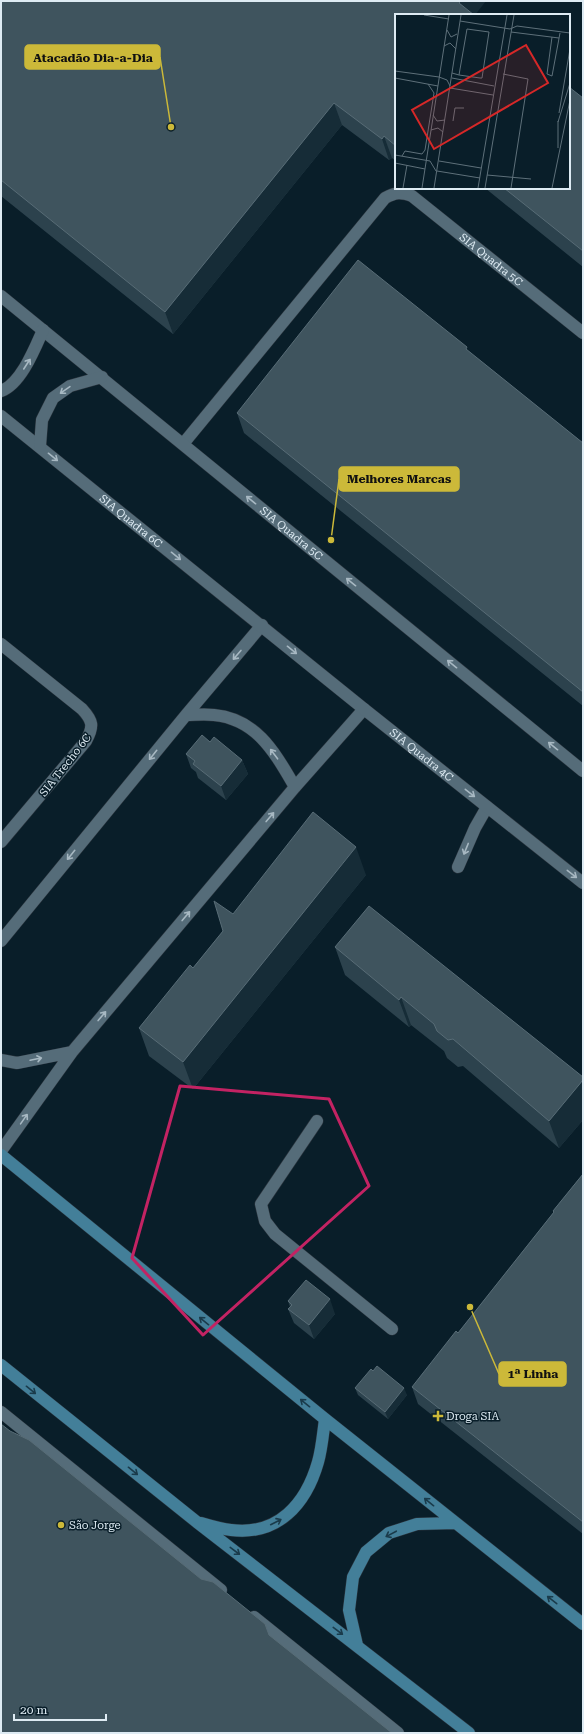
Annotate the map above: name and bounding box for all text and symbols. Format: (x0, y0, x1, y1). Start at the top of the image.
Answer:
inset map (395, 14, 570, 189)
callout: Atacadão Dia-a-Dia (25, 45, 160, 69)
text: Atacadão Dia-a-Dia (33, 51, 153, 65)
street label: SIA Quadra 5C (457, 231, 525, 289)
one-way arrow (23, 358, 31, 370)
one-way arrow (60, 386, 71, 394)
one-way arrow (48, 453, 59, 462)
callout: Melhores Marcas (339, 467, 459, 491)
text: Melhores Marcas (347, 472, 451, 486)
street label: SIA Quadra 6C (96, 492, 165, 551)
one-way arrow (245, 495, 256, 504)
street label: SIA Quadra 5C (257, 504, 325, 563)
one-way arrow (171, 552, 182, 561)
one-way arrow (346, 577, 357, 586)
one-way arrow (287, 646, 298, 655)
one-way arrow (232, 650, 241, 660)
one-way arrow (447, 660, 458, 669)
street label: SIA Quadra 4C (387, 726, 456, 784)
street label: SIA Trecho 6C (37, 731, 94, 799)
one-way arrow (547, 742, 558, 751)
one-way arrow (270, 748, 278, 759)
one-way arrow (149, 749, 158, 760)
one-way arrow (464, 789, 475, 797)
one-way arrow (265, 811, 274, 822)
one-way arrow (461, 842, 469, 854)
one-way arrow (67, 850, 75, 861)
one-way arrow (566, 870, 577, 878)
one-way arrow (182, 911, 191, 922)
one-way arrow (98, 1010, 107, 1021)
one-way arrow (30, 1055, 43, 1063)
one-way arrow (20, 1114, 28, 1125)
one-way arrow (199, 1316, 210, 1325)
callout: 1ª Linha (499, 1362, 566, 1386)
text: 1ª Linha (508, 1367, 558, 1381)
one-way arrow (26, 1385, 37, 1394)
one-way arrow (300, 1399, 311, 1407)
place label: Droga SIA (446, 1410, 499, 1423)
marker: Droga SIA (433, 1411, 443, 1421)
one-way arrow (127, 1467, 138, 1475)
one-way arrow (423, 1497, 434, 1506)
one-way arrow (270, 1517, 282, 1525)
place label: São Jorge (69, 1519, 120, 1532)
marker: São Jorge (56, 1520, 66, 1530)
one-way arrow (385, 1530, 397, 1538)
one-way arrow (229, 1547, 240, 1556)
one-way arrow (547, 1595, 558, 1604)
one-way arrow (333, 1626, 344, 1635)
scale bar (14, 1696, 106, 1722)
text: 20 m (20, 1703, 47, 1717)

